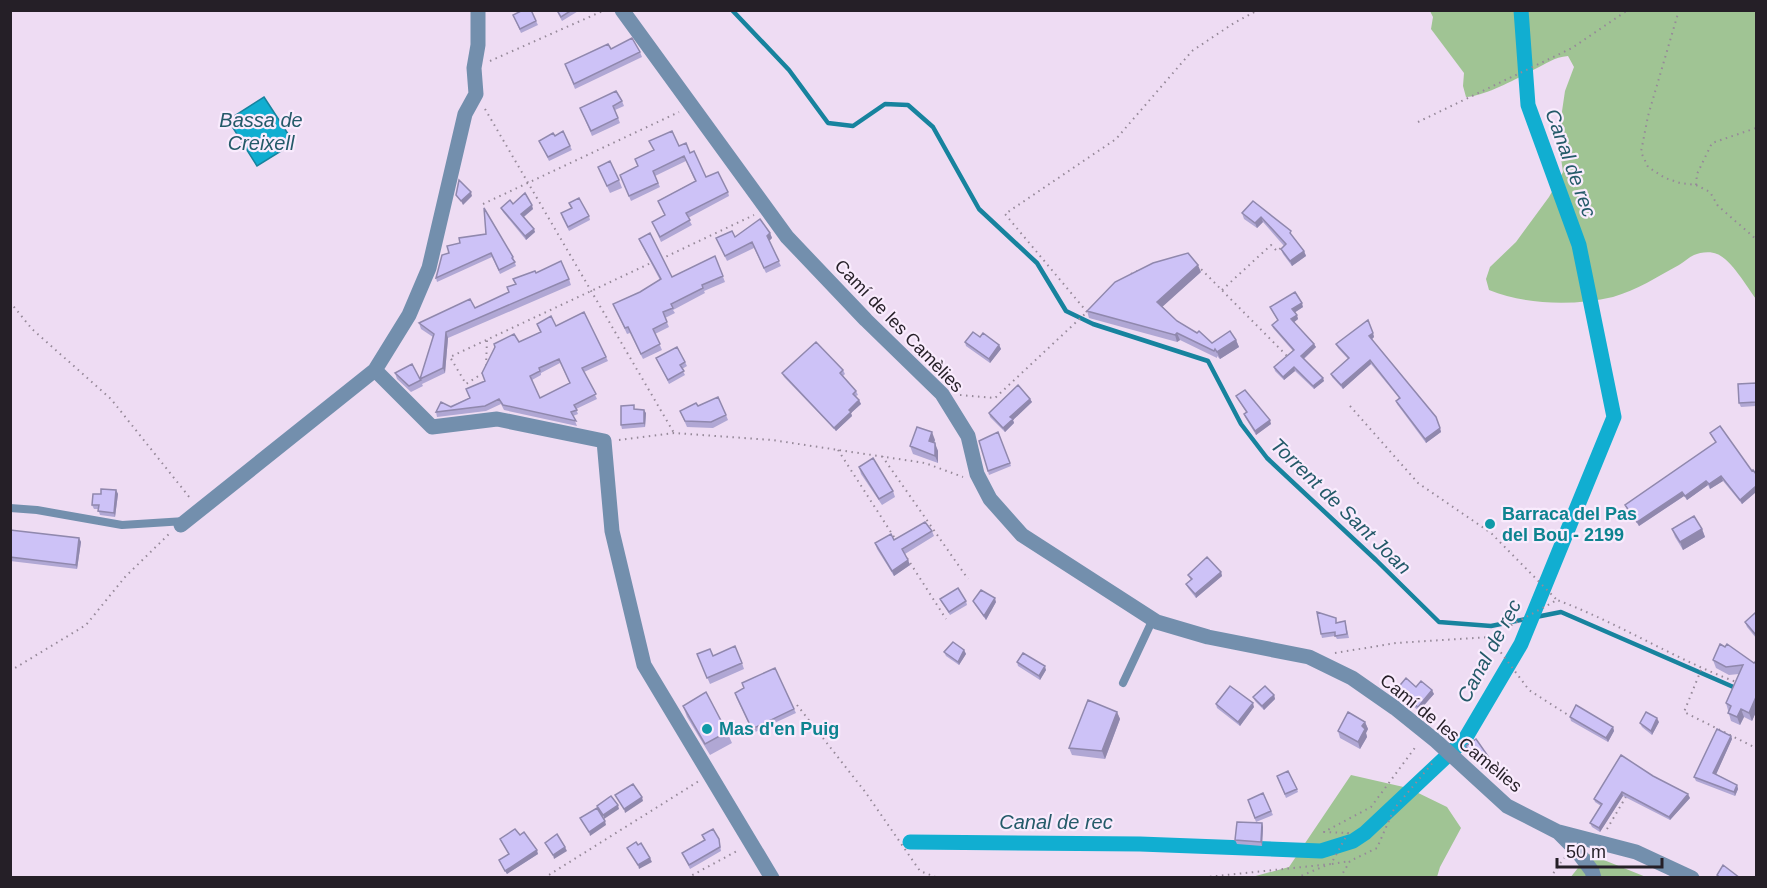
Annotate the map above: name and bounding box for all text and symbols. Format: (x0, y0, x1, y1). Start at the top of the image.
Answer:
water label: Canal de rec (1541, 106, 1601, 220)
water label: Bassa de Creixell (219, 109, 303, 154)
street label: Camí de les Camèlies (831, 256, 967, 396)
water label: Torrent de Sant Joan (1266, 433, 1416, 579)
place label: Barraca del Pas del Bou - 2199 (1502, 504, 1637, 545)
marker: Barraca del Pas del Bou - 2199 (1483, 517, 1497, 531)
water label: Canal de rec (1453, 596, 1525, 706)
street label: Camí de les Camèlies (1376, 670, 1526, 796)
place label: Mas d'en Puig (719, 719, 839, 739)
marker: Mas d'en Puig (700, 722, 714, 736)
water label: Canal de rec (999, 811, 1113, 833)
scale bar (1557, 831, 1662, 869)
text: 50 m (1566, 842, 1606, 862)

